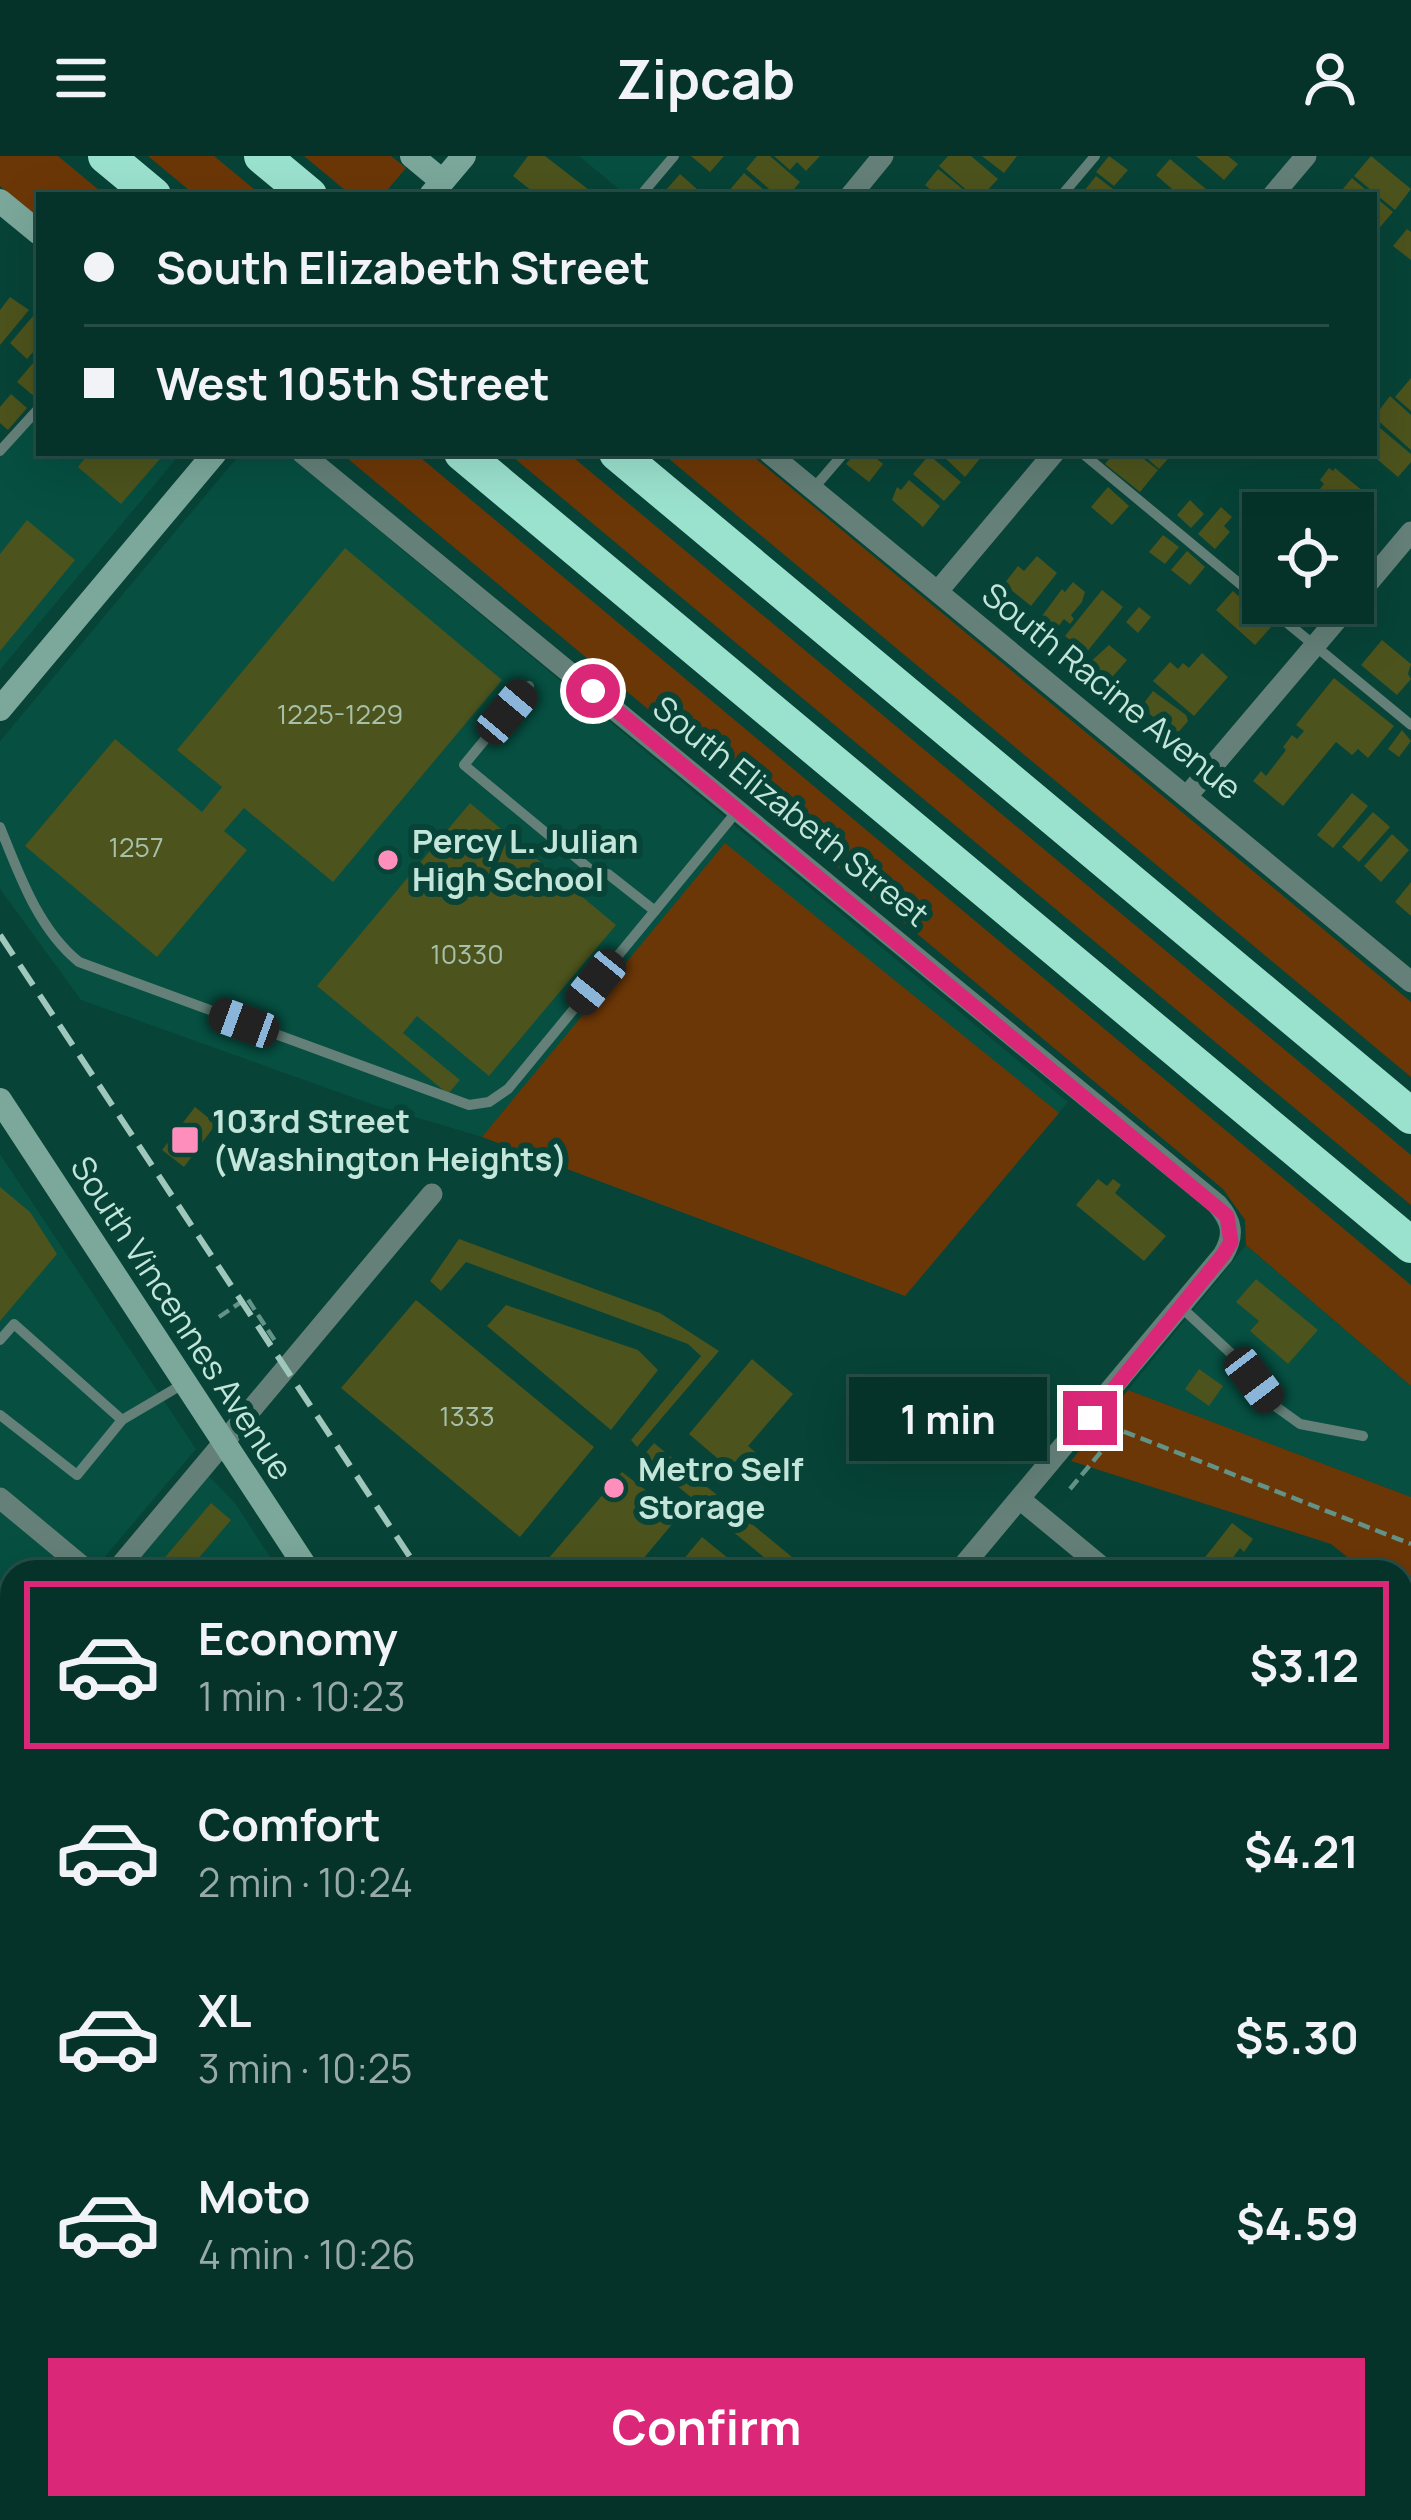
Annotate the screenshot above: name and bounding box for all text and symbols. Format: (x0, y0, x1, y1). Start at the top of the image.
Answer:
text: Zipcab (616, 41, 795, 115)
icon: menu (48, 45, 114, 111)
icon: person (1297, 45, 1363, 111)
text: South Elizabeth Street (156, 236, 650, 298)
text: West 105th Street (156, 352, 550, 414)
map controls (1242, 492, 1374, 624)
button: locate (1242, 492, 1374, 624)
street label: South Racine Avenue (973, 572, 1252, 809)
route start (566, 664, 620, 718)
car (470, 673, 544, 751)
street label: South Elizabeth Street (644, 685, 939, 936)
house number: 1225-1229 (277, 695, 403, 732)
place label: Percy L. Julian High School (412, 818, 638, 901)
house number: 1257 (108, 828, 164, 865)
marker: Percy L. Julian High School (375, 847, 401, 873)
house number: 10330 (430, 935, 504, 972)
car (559, 943, 633, 1021)
car (204, 994, 284, 1052)
place label: 103rd Street (Washington Heights) (212, 1098, 567, 1181)
marker: 103rd Street (Washington Heights) (169, 1124, 201, 1156)
street label: South Vincennes Avenue (61, 1147, 304, 1488)
car (1218, 1340, 1290, 1420)
callout: 1 min (850, 1376, 1048, 1460)
route end (1063, 1391, 1117, 1445)
text: 1 min (900, 1392, 996, 1446)
house number: 1333 (439, 1397, 495, 1434)
place label: Metro Self Storage (638, 1446, 804, 1529)
marker: Metro Self Storage (601, 1475, 627, 1501)
text: Economy (198, 1607, 398, 1669)
icon: car (54, 1611, 162, 1719)
text: $3.12 (1250, 1634, 1359, 1696)
text: 1 min · 10:23 (198, 1669, 405, 1723)
text: Comfort (198, 1793, 381, 1855)
icon: car (54, 1797, 162, 1905)
text: $4.21 (1244, 1820, 1359, 1882)
text: 2 min · 10:24 (198, 1855, 413, 1909)
text: XL (198, 1979, 252, 2041)
icon: car (54, 1983, 162, 2091)
text: $5.30 (1235, 2006, 1359, 2068)
text: 3 min · 10:25 (198, 2041, 413, 2095)
text: Moto (198, 2165, 310, 2227)
icon: car (54, 2169, 162, 2277)
text: $4.59 (1236, 2192, 1359, 2254)
text: 4 min · 10:26 (198, 2227, 416, 2281)
button: Confirm (48, 2358, 1365, 2496)

